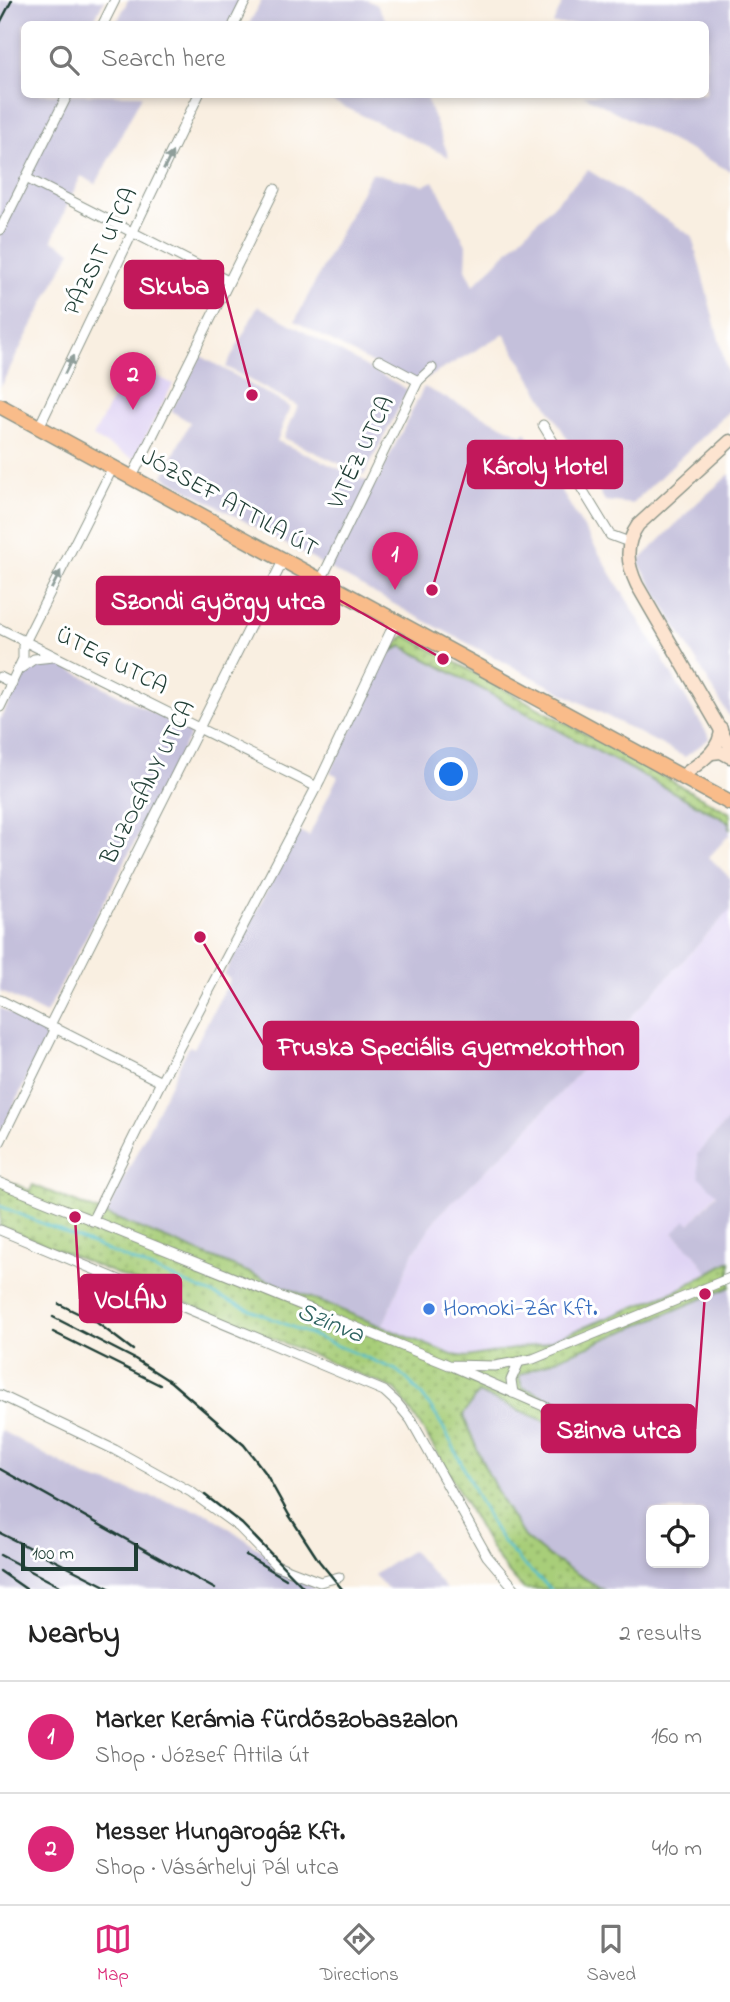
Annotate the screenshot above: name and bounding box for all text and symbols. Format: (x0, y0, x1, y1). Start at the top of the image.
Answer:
search box (21, 21, 709, 98)
icon: search (45, 41, 83, 79)
text: Search here (101, 41, 226, 79)
one-way arrow (162, 150, 173, 171)
street label: PÁZSIT UTCA (56, 182, 148, 322)
callout: Skuba (125, 261, 223, 308)
text: Skuba (139, 269, 209, 307)
pin: 2 (110, 352, 156, 410)
one-way arrow (63, 355, 75, 375)
street label: VITÉZ UTCA (319, 391, 404, 516)
street label: JÓZSEF ATTILA ÚT (134, 441, 324, 567)
callout: Károly Hotel (468, 441, 622, 488)
text: Károly Hotel (482, 449, 608, 487)
pin: 1 (372, 532, 418, 590)
one-way arrow (50, 570, 61, 590)
callout: Szondi György utca (97, 577, 339, 624)
text: Szondi György utca (111, 584, 325, 623)
street label: ÜTEG UTCA (49, 619, 173, 705)
street label: BUZOGÁNY UTCA (92, 695, 205, 872)
your location (434, 757, 468, 791)
callout: Fruska Speciális Gyermekotthon (264, 1022, 638, 1069)
text: Fruska Speciális Gyermekotthon (276, 1030, 625, 1068)
callout: VOLÁN (80, 1275, 181, 1322)
text: VOLÁN (94, 1282, 167, 1321)
place label: Homoki-Zár Kft. (443, 1292, 598, 1327)
water label: Szinva (291, 1293, 370, 1355)
marker: Homoki-Zár Kft. (421, 1301, 437, 1317)
callout: Szinva utca (542, 1405, 695, 1452)
text: Szinva utca (557, 1413, 681, 1451)
map controls (646, 1505, 709, 1568)
button: locate (646, 1505, 709, 1568)
scale bar (21, 1540, 138, 1572)
text: 100 m (32, 1541, 74, 1568)
text: Nearby (28, 1613, 120, 1657)
text: 2 results (619, 1618, 702, 1651)
text: Marker Kerámia fürdőszobaszalon (95, 1702, 458, 1740)
text: 1 (47, 1721, 55, 1754)
text: 160 m (651, 1721, 702, 1754)
text: Shop · József Attila út (95, 1740, 309, 1773)
text: Messer Hungarogáz Kft. (95, 1814, 345, 1852)
text: 2 (45, 1833, 57, 1866)
text: 410 m (652, 1833, 702, 1866)
text: Shop · Vásárhelyi Pál utca (95, 1852, 339, 1885)
tab: Map (94, 1920, 132, 1989)
tab: Directions (320, 1920, 399, 1989)
tab: Saved (587, 1920, 636, 1989)

